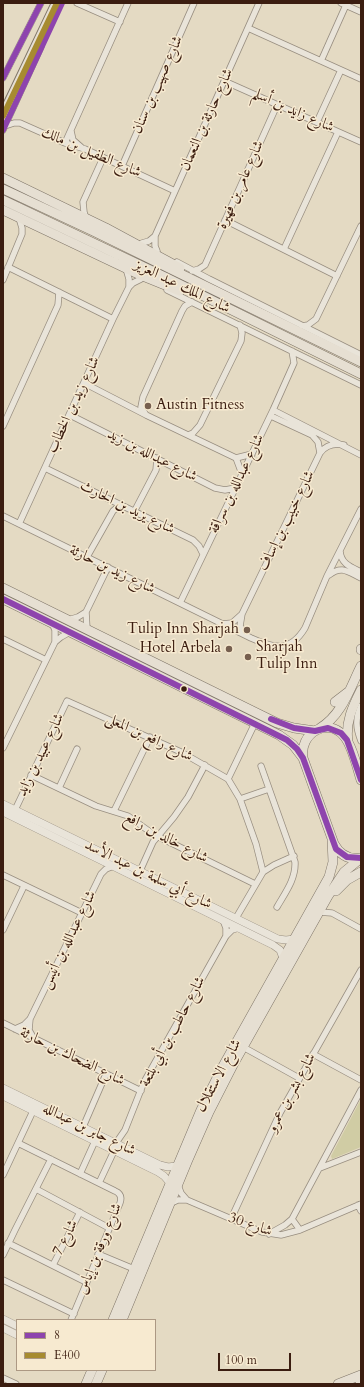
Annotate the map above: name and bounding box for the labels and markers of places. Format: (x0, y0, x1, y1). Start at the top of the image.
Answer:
place label: Austin Fitness (156, 397, 244, 415)
marker: Austin Fitness (143, 401, 153, 411)
place label: Tulip Inn Sharjah (127, 621, 239, 639)
marker: Tulip Inn Sharjah (242, 625, 252, 635)
place label: Sharjah Tulip Inn (256, 639, 317, 674)
place label: Hotel Arbela (140, 640, 221, 658)
marker: Hotel Arbela (224, 644, 234, 654)
marker: Sharjah Tulip Inn (243, 652, 253, 662)
unlabelled marker (179, 684, 189, 694)

